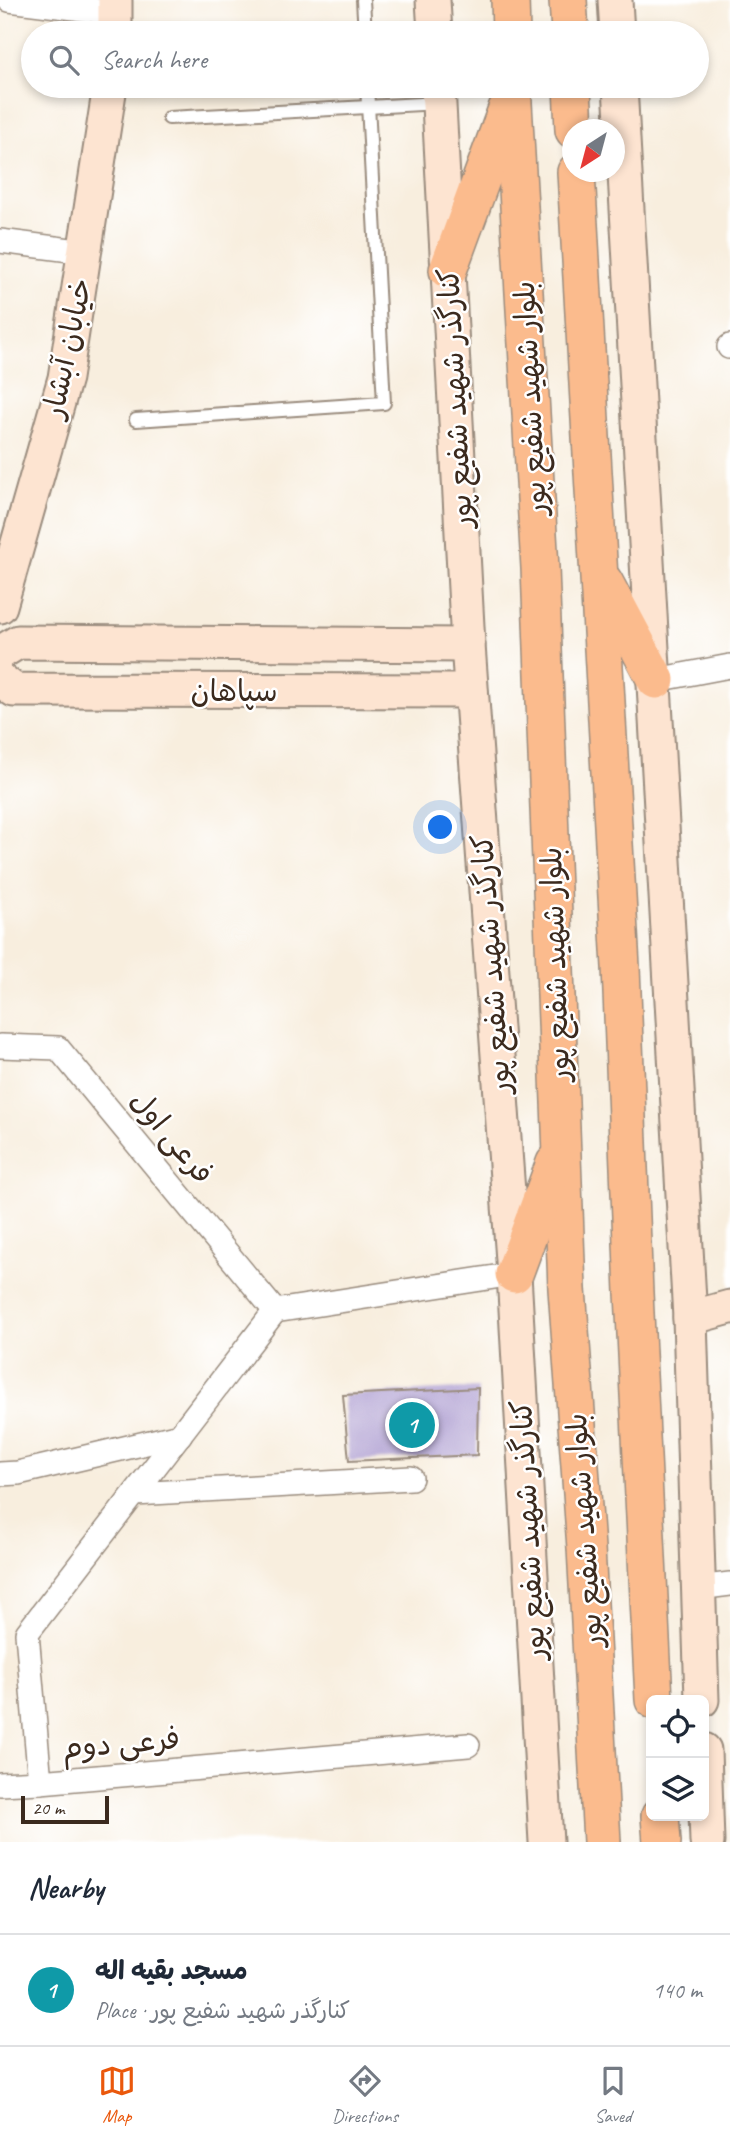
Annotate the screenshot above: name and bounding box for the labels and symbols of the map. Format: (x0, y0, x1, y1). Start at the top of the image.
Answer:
north arrow (562, 119, 625, 182)
street label: کنارگذر شهید شفیع پور (429, 267, 483, 532)
street label: خیابان آبشار (33, 275, 100, 424)
street label: بلوار شهید شفیع پور (505, 280, 557, 519)
street label: سپاهان (190, 672, 278, 710)
your location (423, 810, 457, 844)
street label: کنارگذر شهید شفیع پور (463, 833, 521, 1098)
street label: بلوار شهید شفیع پور (532, 846, 580, 1085)
street label: فرعی اول (122, 1082, 222, 1192)
pin: 1 (389, 1399, 435, 1451)
street label: کنارگذر شهید شفیع پور (502, 1399, 556, 1664)
street label: بلوار شهید شفیع پور (557, 1412, 613, 1651)
street label: فرعی دوم (61, 1719, 182, 1771)
scale bar (21, 1793, 108, 1825)

